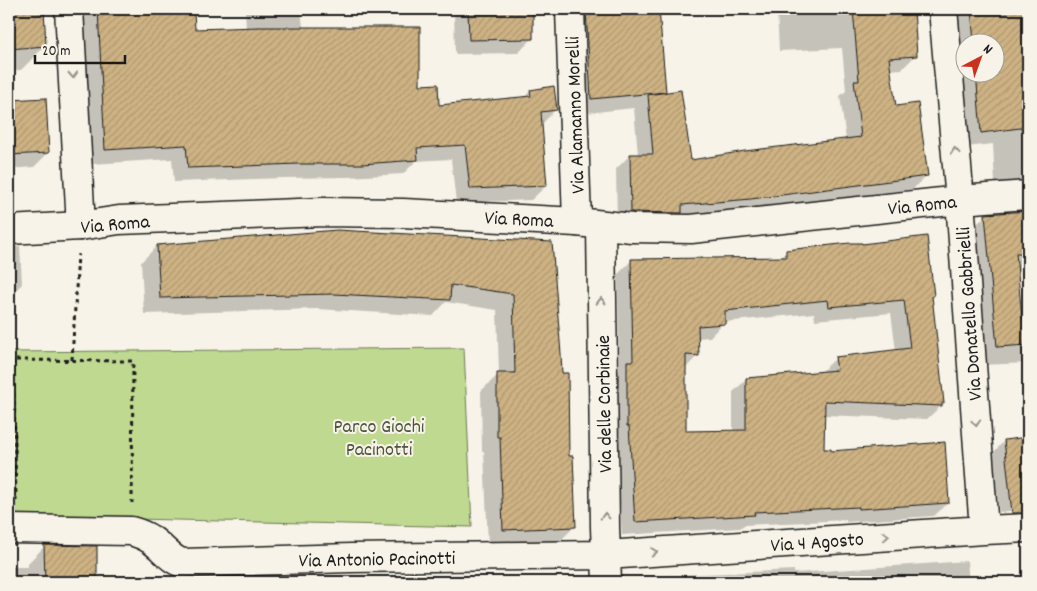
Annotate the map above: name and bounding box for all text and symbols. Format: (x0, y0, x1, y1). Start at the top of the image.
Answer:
scale bar (35, 32, 125, 64)
north arrow (954, 32, 1004, 82)
street label: Via Alamanno Morelli (560, 35, 594, 194)
text: N (978, 40, 996, 60)
text: 20 m (42, 41, 70, 63)
one-way arrow (67, 71, 78, 79)
one-way arrow (950, 147, 961, 155)
street label: Via Roma (887, 189, 959, 225)
street label: Via Roma (484, 205, 555, 237)
street label: Via Roma (80, 209, 151, 243)
street label: Via Donatello Gabbrielli (951, 226, 991, 402)
one-way arrow (596, 297, 607, 305)
street label: Via delle Corbinaie (591, 335, 621, 473)
park label: Parco Giochi Pacinotti (334, 414, 425, 465)
one-way arrow (970, 419, 981, 427)
one-way arrow (600, 512, 610, 520)
street label: Via 4 Agosto (770, 527, 865, 561)
one-way arrow (883, 531, 891, 542)
street label: Via Antonio Pacinotti (298, 546, 456, 576)
one-way arrow (651, 546, 659, 557)

